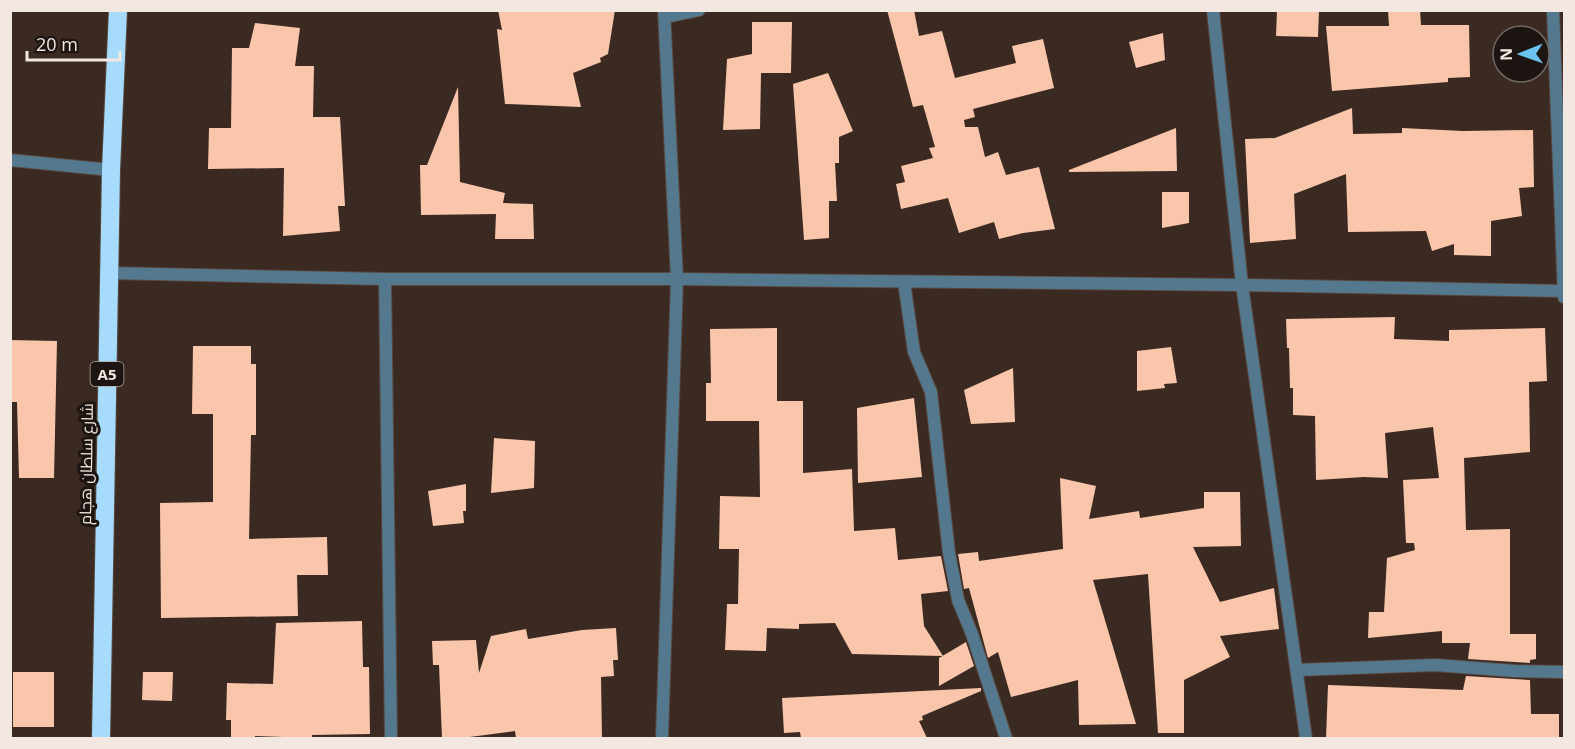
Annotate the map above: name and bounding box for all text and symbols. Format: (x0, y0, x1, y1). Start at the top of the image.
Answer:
scale bar (27, 24, 120, 62)
north arrow (1491, 24, 1551, 84)
text: 20 m (36, 32, 78, 56)
text: N (1495, 48, 1517, 61)
road number: A5 (90, 362, 124, 386)
street label: شارع سلطان هجام (74, 403, 99, 525)

